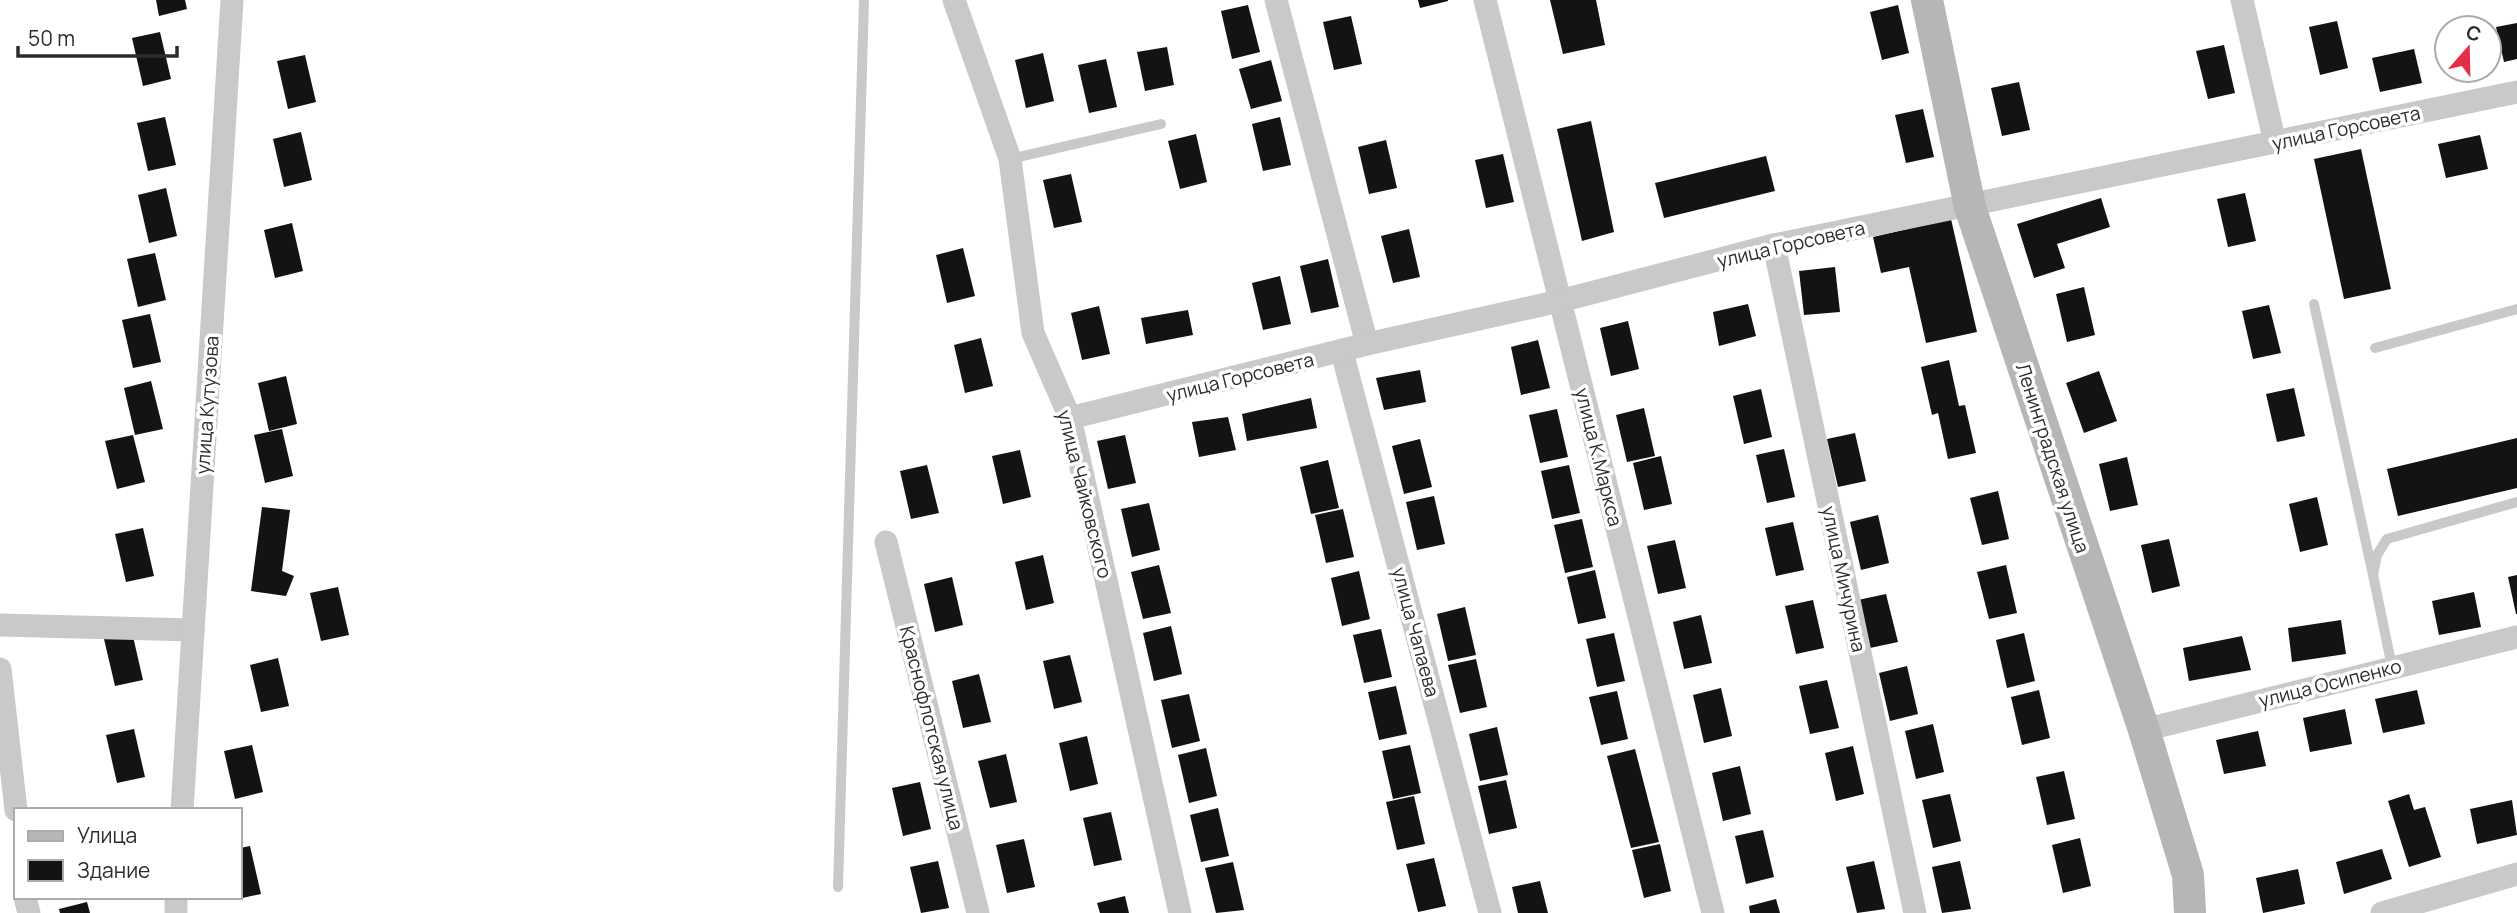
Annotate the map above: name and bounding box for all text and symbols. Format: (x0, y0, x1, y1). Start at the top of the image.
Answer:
scale bar (18, 14, 177, 58)
north arrow (2433, 14, 2503, 84)
text: С (2463, 18, 2485, 48)
text: 50 m (28, 24, 75, 52)
street label: улица Горсовета (2269, 100, 2423, 156)
street label: улица Горсовета (1715, 214, 1867, 274)
street label: улица Кутузова (189, 335, 225, 475)
street label: улица Горсовета (1164, 346, 1316, 408)
street label: Ленинградская улица (2010, 360, 2096, 556)
street label: улица К.Маркса (1569, 385, 1629, 529)
street label: улица Чайковского (1052, 407, 1118, 581)
street label: улица Мичурина (1816, 504, 1872, 654)
street label: улица Чапаева (1386, 564, 1446, 700)
street label: Краснофлотская улица (894, 623, 970, 833)
street label: улица Осипенко (2256, 653, 2404, 713)
legend (14, 808, 242, 899)
text: Улица (77, 821, 137, 849)
text: Здание (77, 856, 150, 884)

